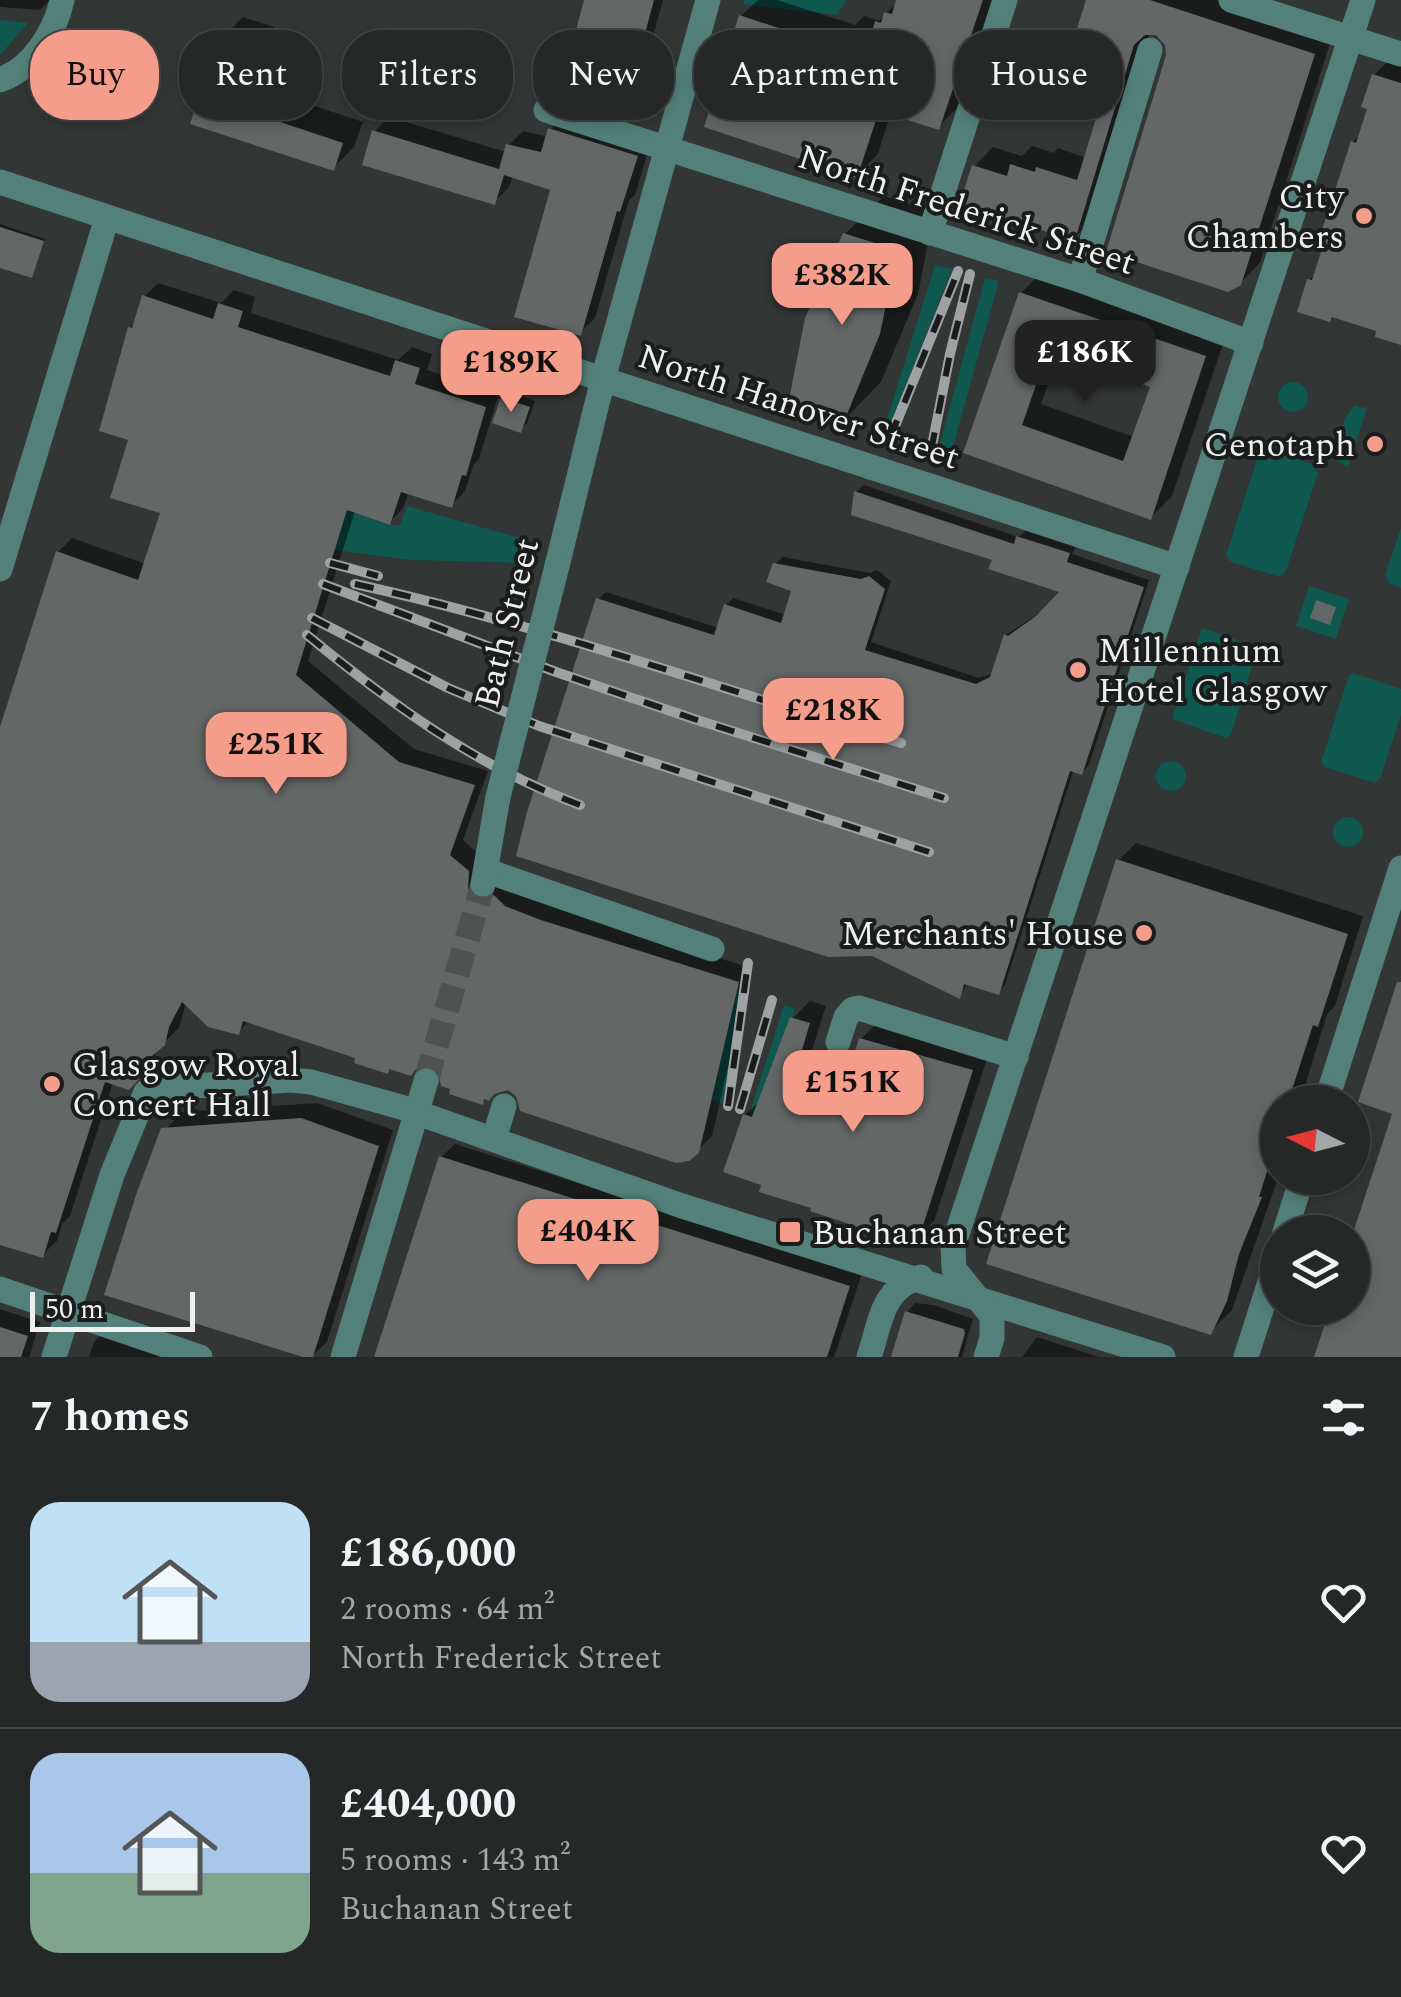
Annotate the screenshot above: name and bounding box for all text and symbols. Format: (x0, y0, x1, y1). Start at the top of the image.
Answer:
chip: Buy (30, 30, 159, 120)
chip: Rent (179, 30, 322, 120)
chip: Filters (342, 30, 513, 120)
chip: New (533, 30, 674, 120)
chip: Apartment (694, 30, 934, 120)
chip: House (954, 30, 1123, 120)
street label: North Frederick Street (791, 131, 1142, 290)
place label: City Chambers (1186, 171, 1345, 264)
marker: City Chambers (1353, 205, 1375, 227)
pin: £382K (772, 243, 912, 328)
text: £382K (794, 251, 890, 300)
pin: £186K (1015, 320, 1155, 405)
text: £186K (1037, 328, 1133, 377)
pin: £189K (441, 330, 581, 415)
street label: North Hanover Street (631, 330, 966, 484)
text: £189K (463, 338, 559, 387)
place label: Cenotaph (1204, 419, 1355, 472)
marker: Cenotaph (1364, 433, 1386, 455)
street label: Bath Street (461, 533, 554, 714)
place label: Millennium Hotel Glasgow (1098, 625, 1328, 718)
marker: Millennium Hotel Glasgow (1067, 659, 1089, 681)
pin: £218K (763, 678, 903, 763)
text: £218K (785, 686, 881, 735)
pin: £251K (206, 712, 346, 797)
text: £251K (228, 720, 324, 769)
place label: Merchants' House (841, 908, 1124, 961)
marker: Merchants' House (1133, 922, 1155, 944)
place label: Glasgow Royal Concert Hall (72, 1039, 300, 1132)
pin: £151K (783, 1050, 923, 1135)
text: £151K (805, 1058, 901, 1107)
marker: Glasgow Royal Concert Hall (41, 1073, 63, 1095)
north arrow (1260, 1085, 1370, 1195)
map controls (1260, 1085, 1370, 1325)
pin: £404K (518, 1199, 658, 1284)
text: £404K (540, 1207, 636, 1256)
place label: Buchanan Street (812, 1207, 1067, 1260)
button: layers (1260, 1215, 1370, 1325)
marker: Buchanan Street (777, 1219, 803, 1245)
scale bar (30, 1287, 195, 1332)
text: 50 m (45, 1288, 104, 1331)
text: 7 homes (30, 1386, 190, 1449)
icon: filters (1316, 1390, 1371, 1445)
text: £186,000 (340, 1522, 516, 1585)
icon: home (110, 1542, 230, 1662)
icon: heart (1316, 1575, 1371, 1630)
text: 2 rooms · 64 m² (340, 1585, 554, 1634)
text: North Frederick Street (340, 1634, 662, 1683)
text: £404,000 (340, 1773, 516, 1836)
icon: home (110, 1793, 230, 1913)
icon: heart (1316, 1826, 1371, 1881)
text: 5 rooms · 143 m² (340, 1836, 570, 1885)
text: Buchanan Street (340, 1885, 573, 1934)

